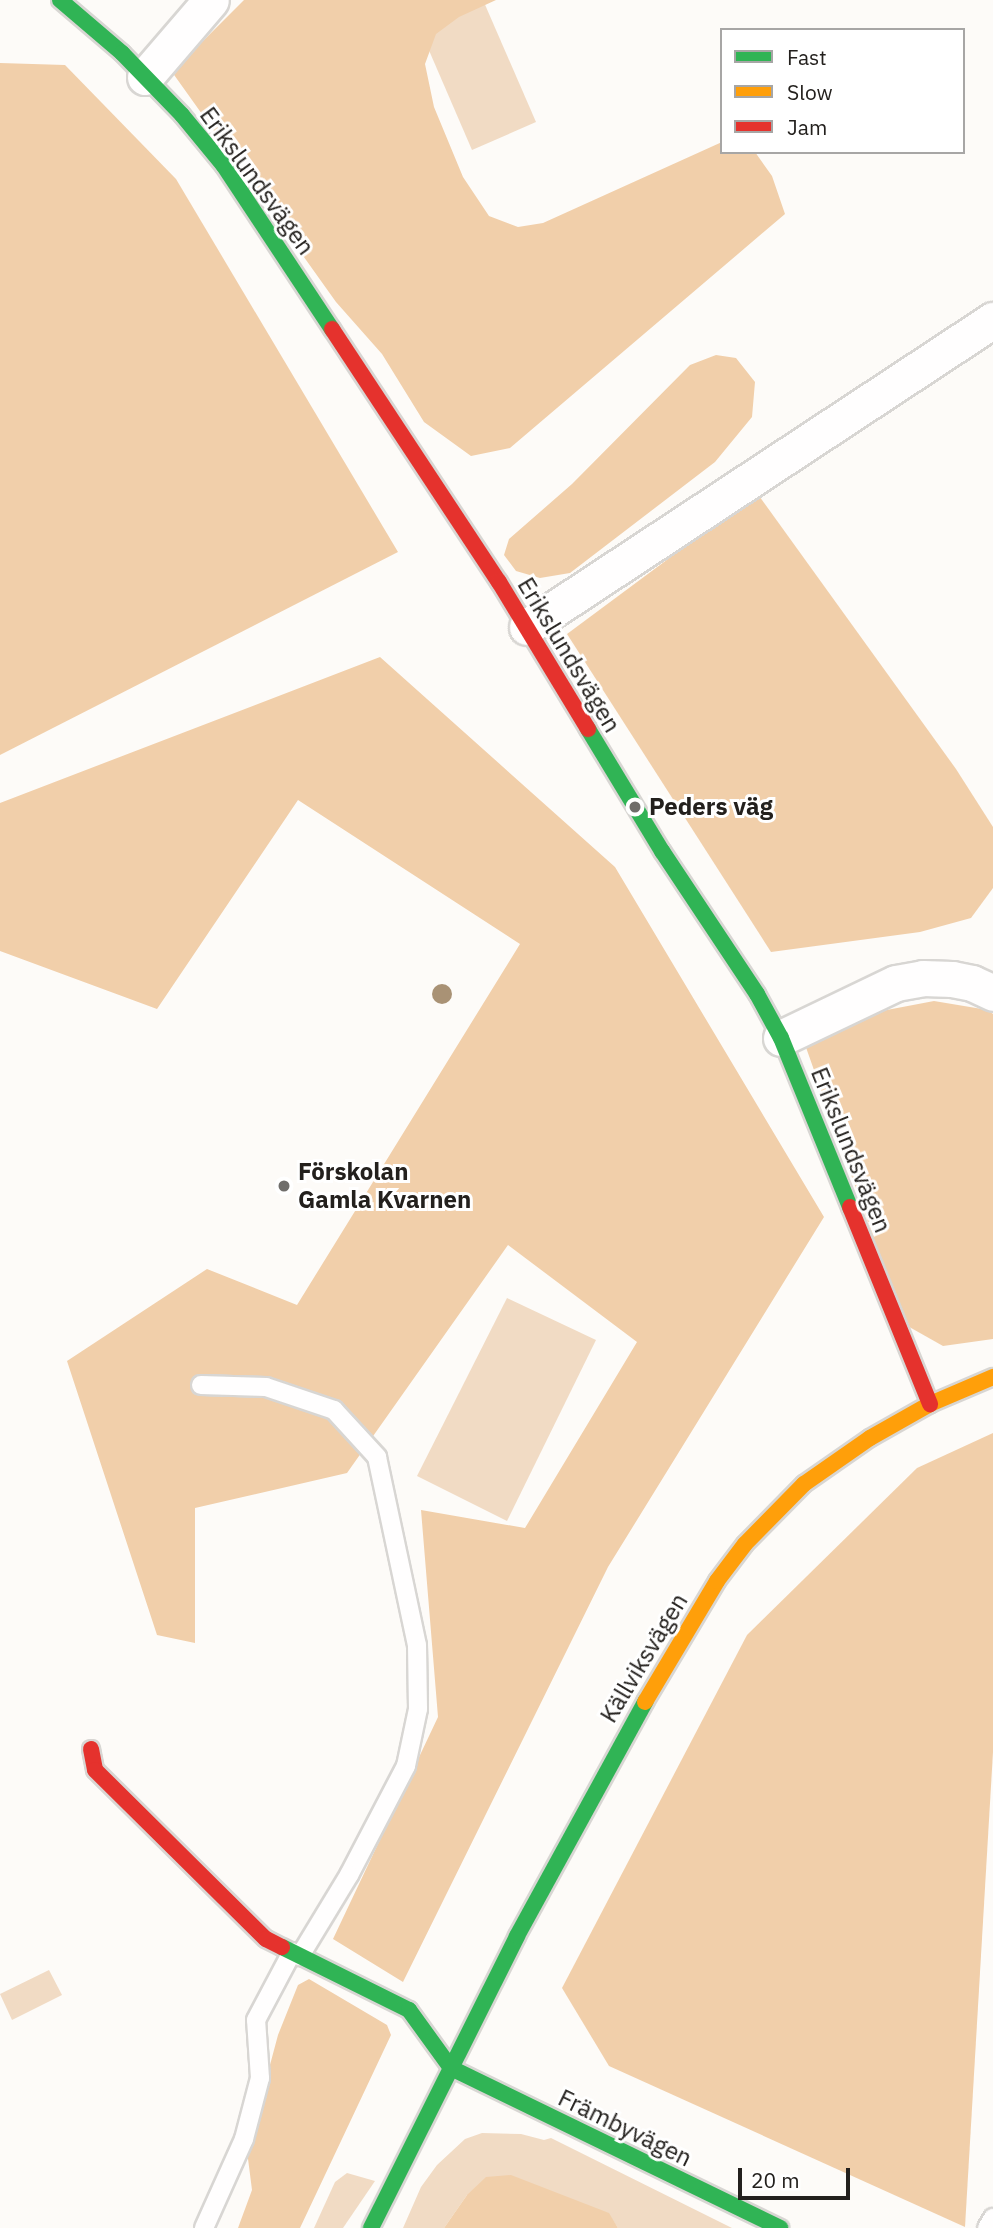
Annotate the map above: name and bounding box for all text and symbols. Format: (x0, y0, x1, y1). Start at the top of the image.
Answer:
legend (720, 28, 965, 154)
text: Fast (787, 43, 827, 71)
text: Slow (787, 78, 833, 106)
street label: Erikslundsvägen (194, 101, 320, 261)
text: Jam (787, 113, 827, 141)
street label: Erikslundsvägen (511, 572, 627, 738)
place label: Peders väg (649, 793, 773, 821)
marker: Peders väg (627, 799, 643, 815)
street label: Erikslundsvägen (805, 1063, 897, 1237)
place label: Förskolan Gamla Kvarnen (298, 1158, 471, 1214)
marker: Förskolan Gamla Kvarnen (276, 1178, 292, 1194)
street label: Källviksvägen (594, 1588, 694, 1728)
street label: Främbyvägen (554, 2083, 696, 2173)
scale bar (741, 2154, 853, 2198)
text: 20 m (751, 2166, 800, 2194)

